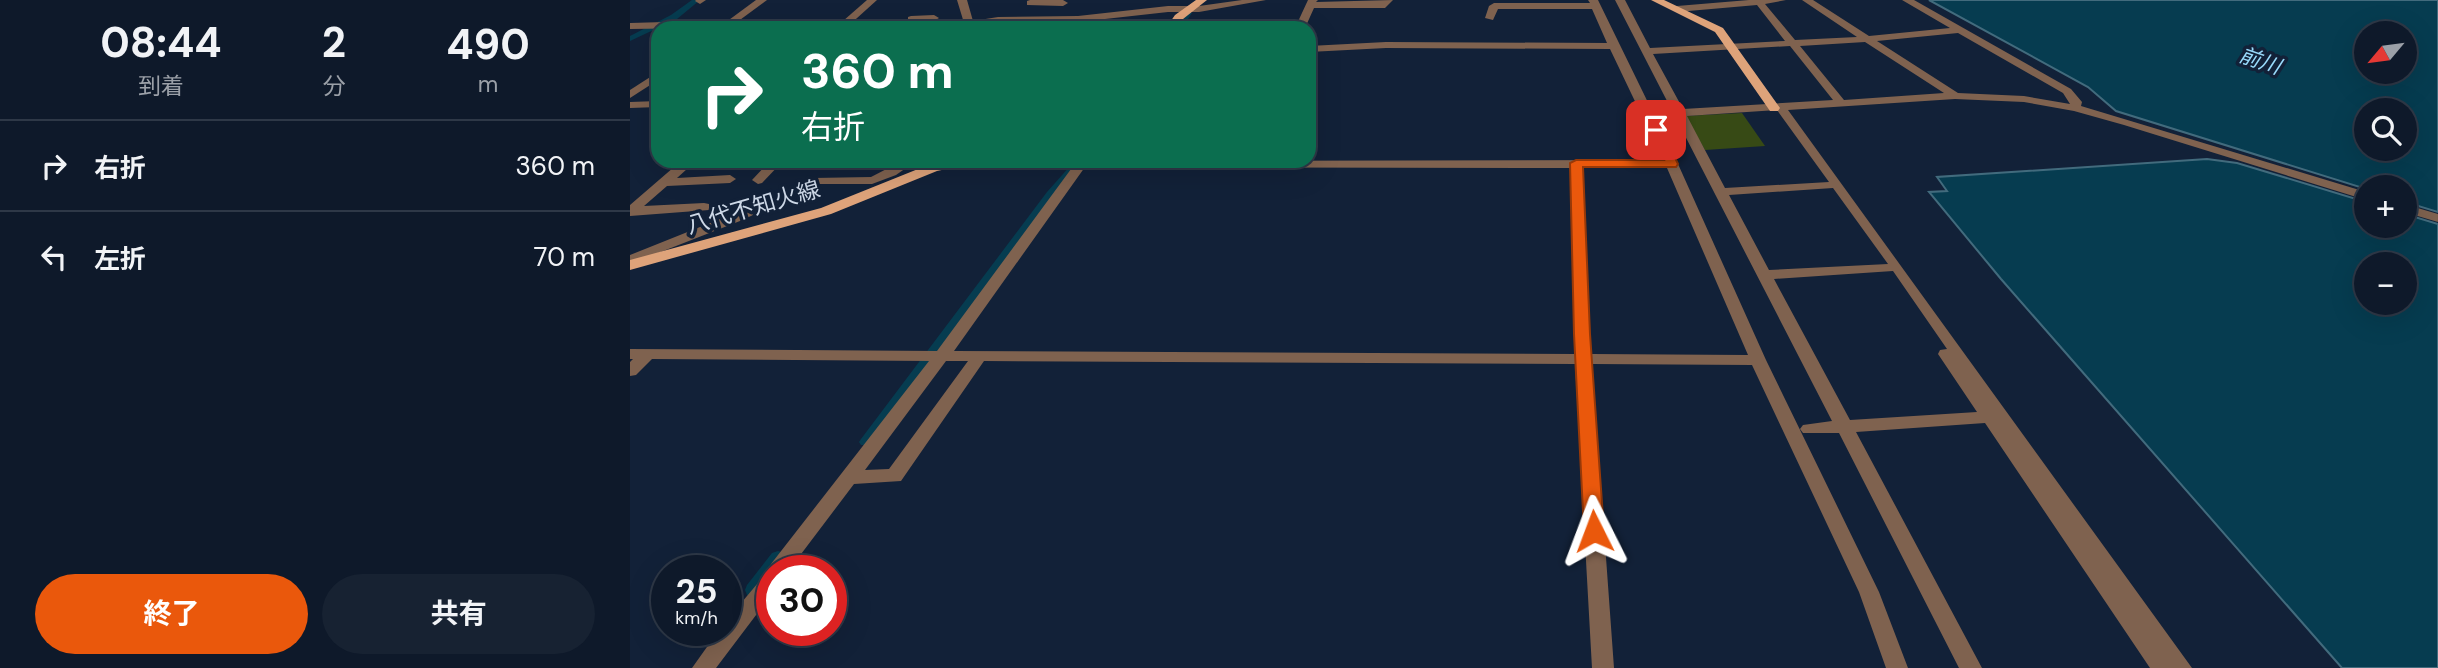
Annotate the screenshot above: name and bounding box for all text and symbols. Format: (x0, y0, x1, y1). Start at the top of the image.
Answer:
text: 08:44 (100, 15, 222, 70)
text: 2 (322, 15, 346, 70)
text: 490 (446, 17, 530, 72)
north arrow (2354, 21, 2417, 84)
map controls (2354, 21, 2417, 315)
text: 360 m (801, 39, 954, 103)
water label: 前川 (2236, 41, 2286, 82)
icon: right (686, 49, 777, 140)
text: m (478, 69, 498, 99)
text: 到着 (138, 71, 184, 101)
text: 分 (322, 71, 345, 101)
button: search (2354, 98, 2417, 161)
pin (1626, 100, 1686, 160)
text: 右折 (801, 106, 865, 148)
icon: arrive (1637, 111, 1675, 149)
icon: right (35, 147, 73, 185)
text: 360 m (515, 149, 595, 183)
text: 右折 (94, 151, 146, 185)
street label: 八代不知火線 (683, 174, 823, 240)
button: + (2354, 175, 2417, 238)
icon: left (35, 238, 73, 276)
text: 70 m (534, 240, 595, 274)
text: 左折 (94, 242, 146, 276)
button: − (2354, 252, 2417, 315)
position arrow (1557, 494, 1631, 568)
speed limit sign: 30 (756, 555, 847, 646)
text: 25 (676, 568, 717, 614)
button: 終了 (35, 574, 308, 654)
button: 共有 (322, 574, 595, 654)
text: km/h (675, 606, 718, 630)

